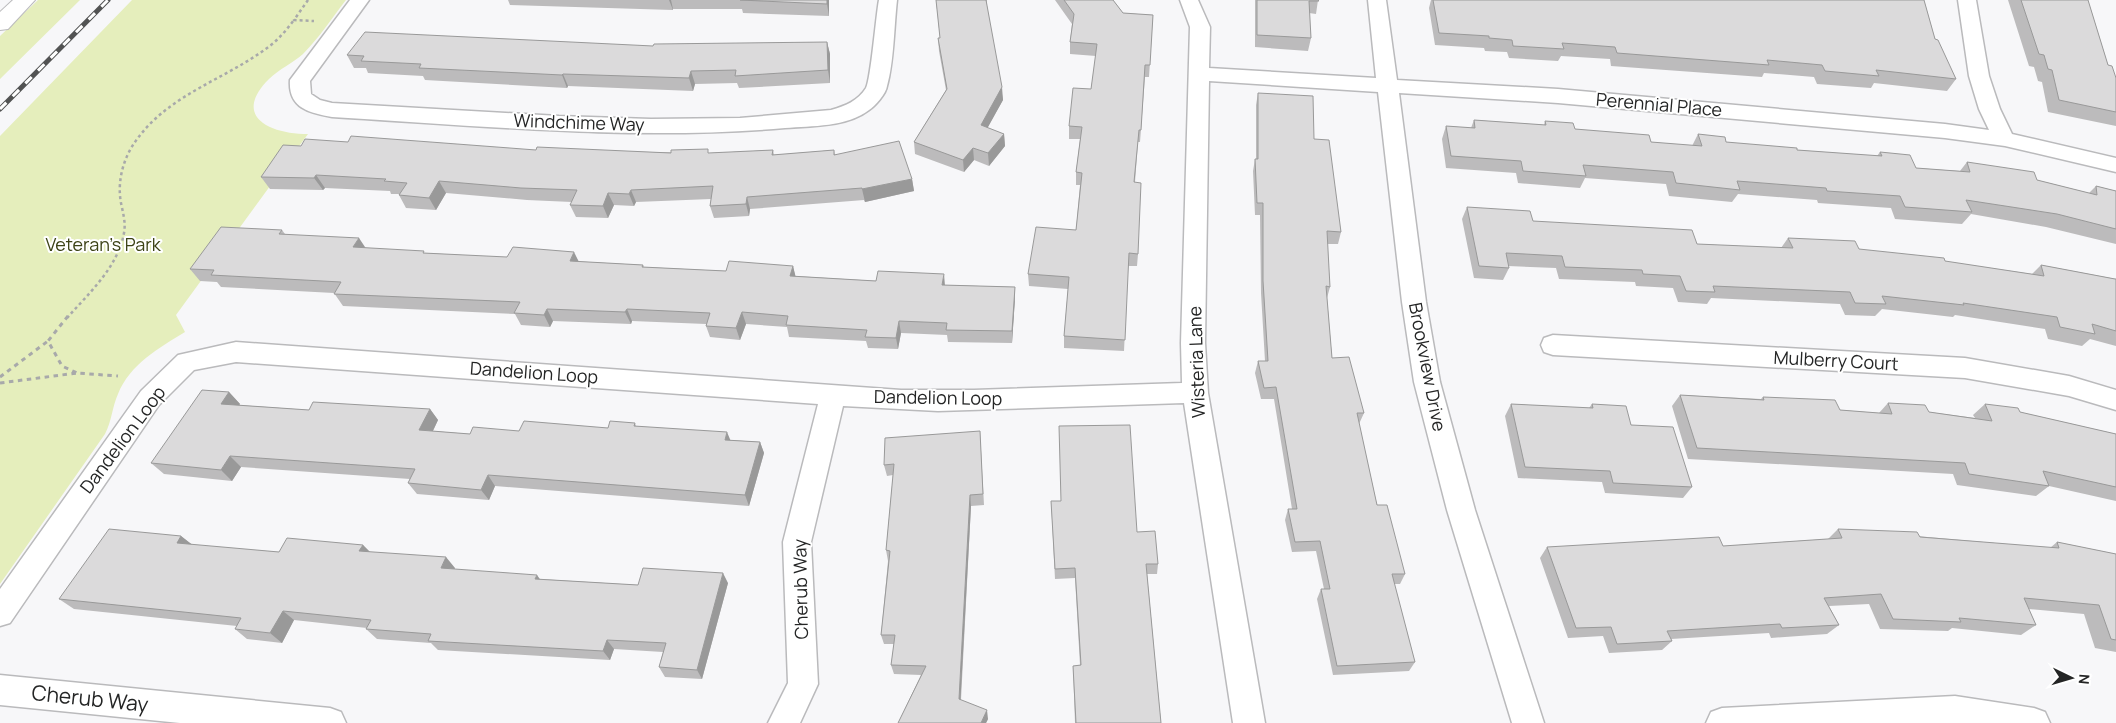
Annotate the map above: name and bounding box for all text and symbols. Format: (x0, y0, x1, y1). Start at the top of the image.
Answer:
street label: Perennial Place (1595, 87, 1723, 121)
street label: Windchime Way (513, 108, 645, 136)
park label: Veteran's Park (45, 232, 162, 256)
street label: Brookview Drive (1404, 300, 1452, 433)
street label: Wisteria Lane (1182, 306, 1210, 418)
street label: Mulberry Court (1773, 345, 1899, 375)
street label: Dandelion Loop (469, 356, 599, 388)
street label: Dandelion Loop (74, 381, 170, 498)
street label: Dandelion Loop (874, 384, 1002, 410)
street label: Cherub Way (787, 538, 813, 639)
north arrow (2046, 653, 2096, 703)
text: N (2075, 673, 2094, 685)
street label: Cherub Way (30, 678, 150, 718)

